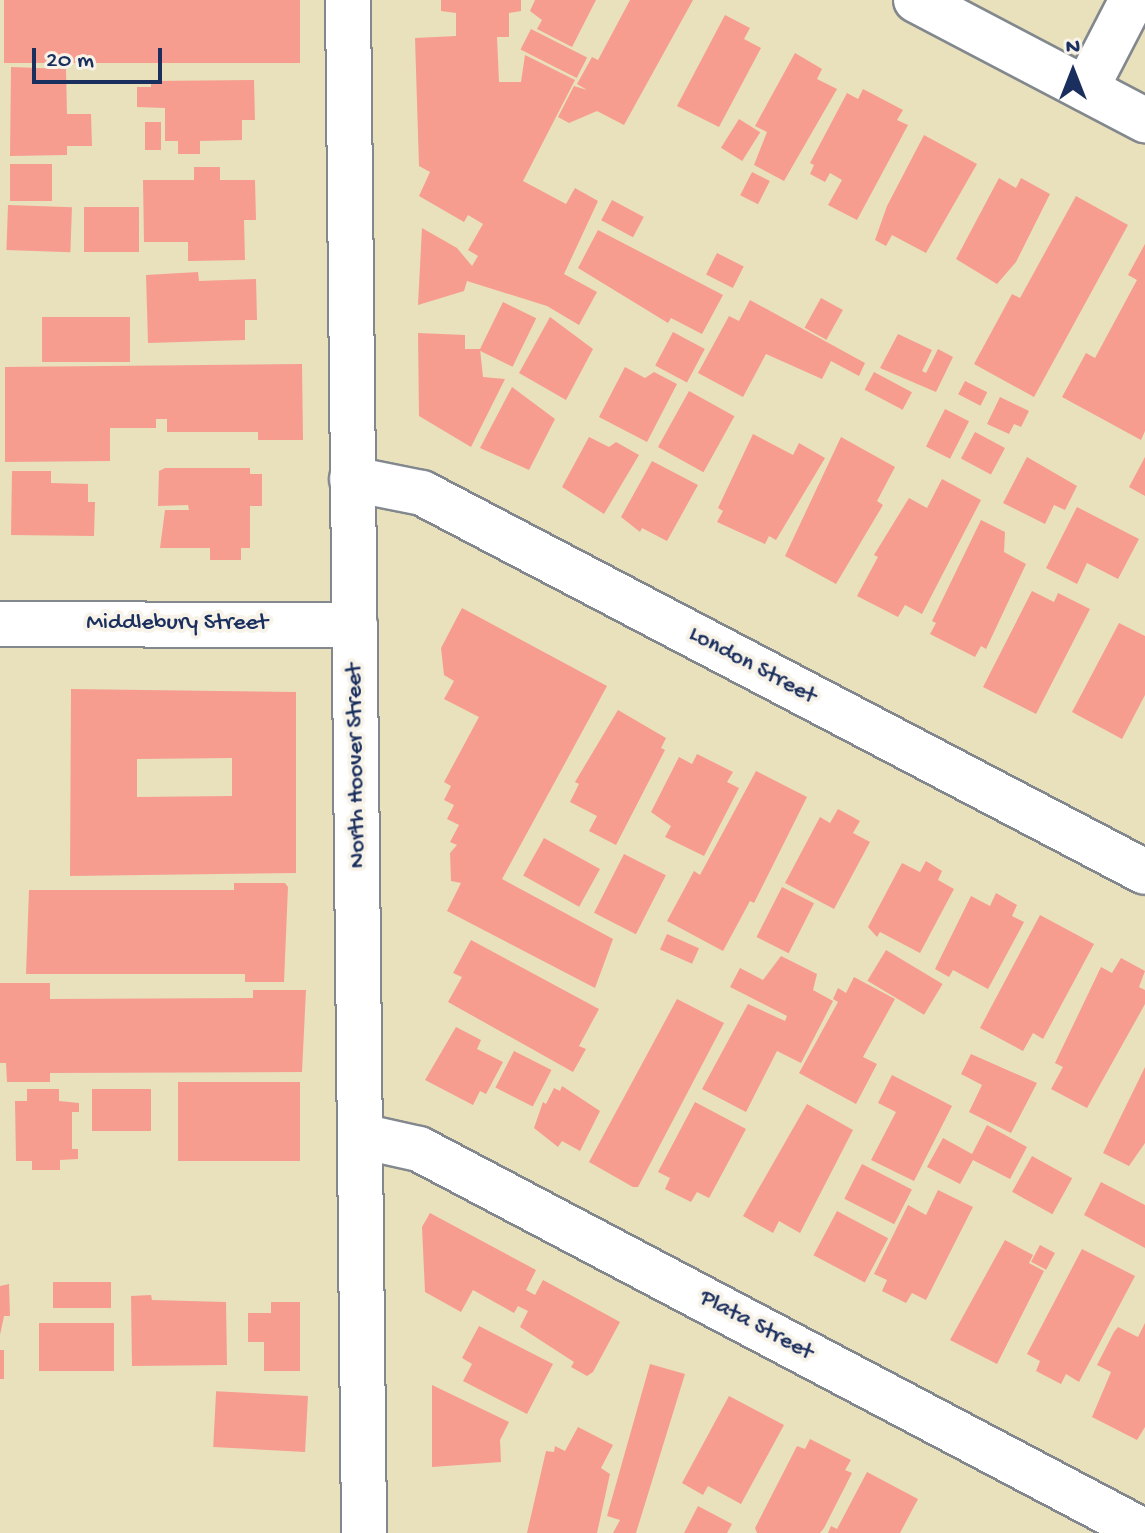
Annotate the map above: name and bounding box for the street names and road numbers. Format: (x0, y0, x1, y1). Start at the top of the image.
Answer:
street label: Middlebury Street (86, 610, 268, 638)
street label: London Street (683, 620, 821, 712)
street label: North Hoover Street (341, 663, 373, 869)
street label: Plata Street (694, 1284, 818, 1368)

